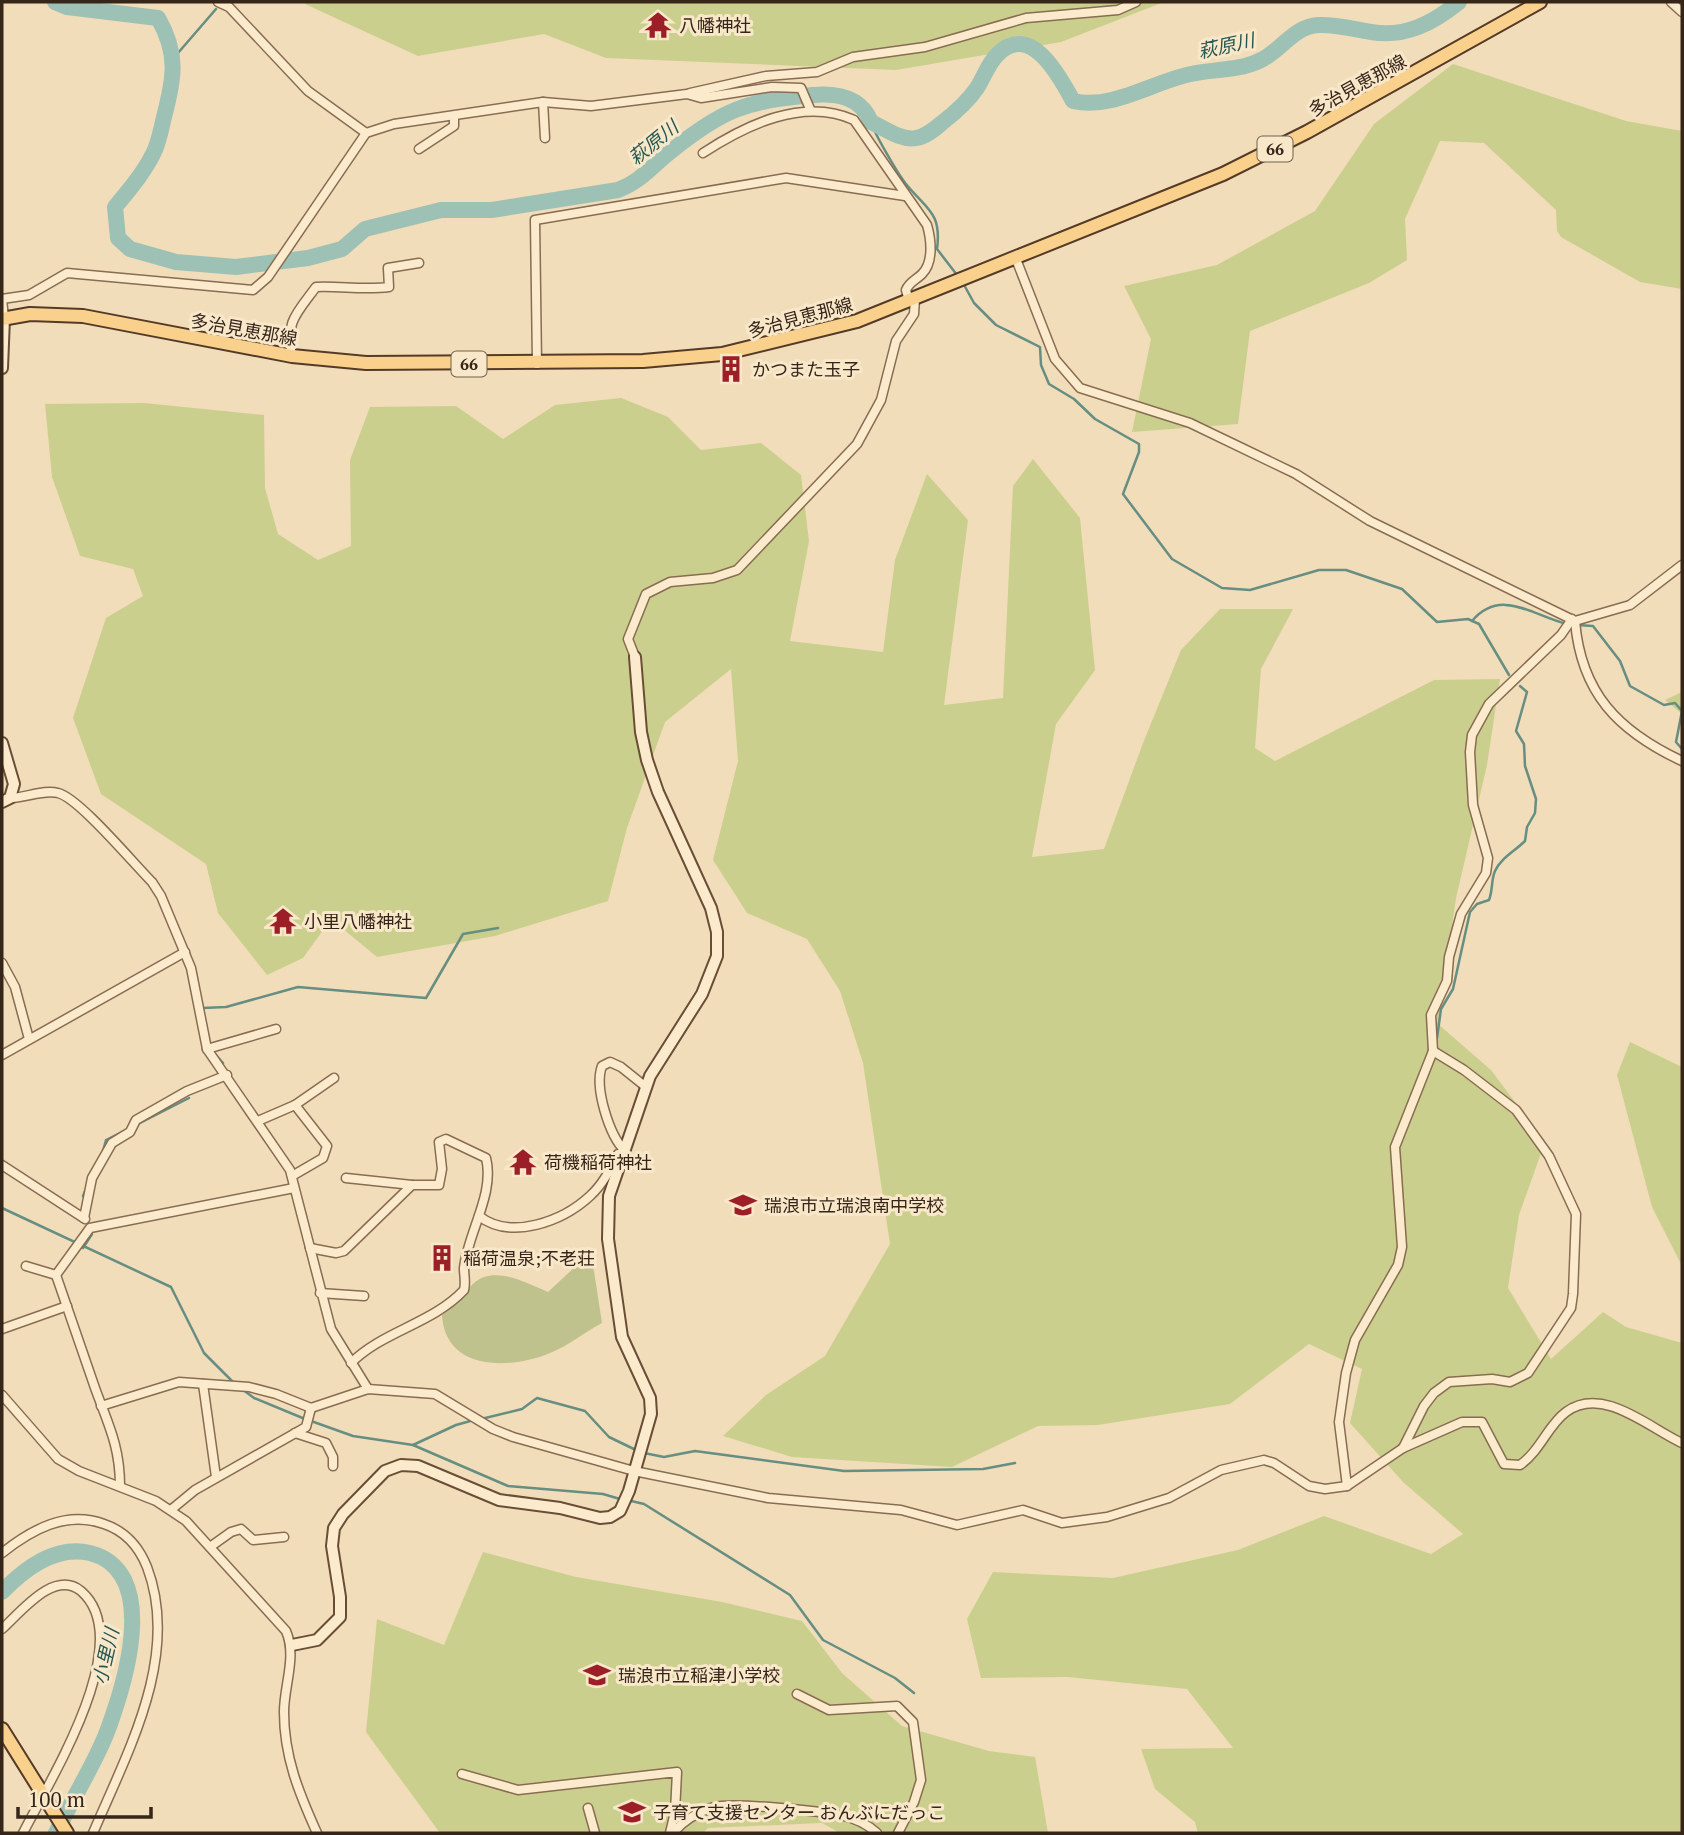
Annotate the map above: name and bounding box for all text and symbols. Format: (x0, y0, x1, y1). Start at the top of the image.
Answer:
temple icon: 八幡神社 (643, 10, 673, 40)
place label: 八幡神社 (679, 13, 751, 37)
water label: 萩原川 (1196, 26, 1258, 63)
street label: 多治見恵那線 (1304, 48, 1410, 122)
water label: 萩原川 (623, 113, 685, 170)
road number: 66 (1258, 136, 1292, 162)
street label: 多治見恵那線 (745, 291, 855, 343)
street label: 多治見恵那線 (189, 308, 299, 350)
road number: 66 (452, 352, 486, 376)
building icon: かつまた玉子 (716, 354, 746, 384)
place label: かつまた玉子 (752, 357, 860, 381)
temple icon: 小里八幡神社 (268, 906, 298, 936)
place label: 小里八幡神社 (304, 909, 412, 933)
temple icon: 荷機稲荷神社 (508, 1147, 538, 1177)
place label: 荷機稲荷神社 (544, 1150, 652, 1174)
school or university icon: 瑞浪市立瑞浪南中学校 (728, 1190, 758, 1220)
place label: 瑞浪市立瑞浪南中学校 (764, 1193, 944, 1217)
building icon: 稲荷温泉;不老荘 (427, 1243, 457, 1273)
place label: 稲荷温泉;不老荘 (463, 1246, 595, 1270)
water label: 小里川 (86, 1623, 124, 1687)
school or university icon: 瑞浪市立稲津小学校 (582, 1660, 612, 1690)
place label: 瑞浪市立稲津小学校 (618, 1663, 780, 1687)
scale bar (18, 1776, 150, 1820)
text: 100 m (28, 1785, 85, 1813)
school or university icon: 子育て支援センター おんぶにだっこ (617, 1797, 647, 1827)
place label: 子育て支援センター おんぶにだっこ (653, 1800, 945, 1824)

